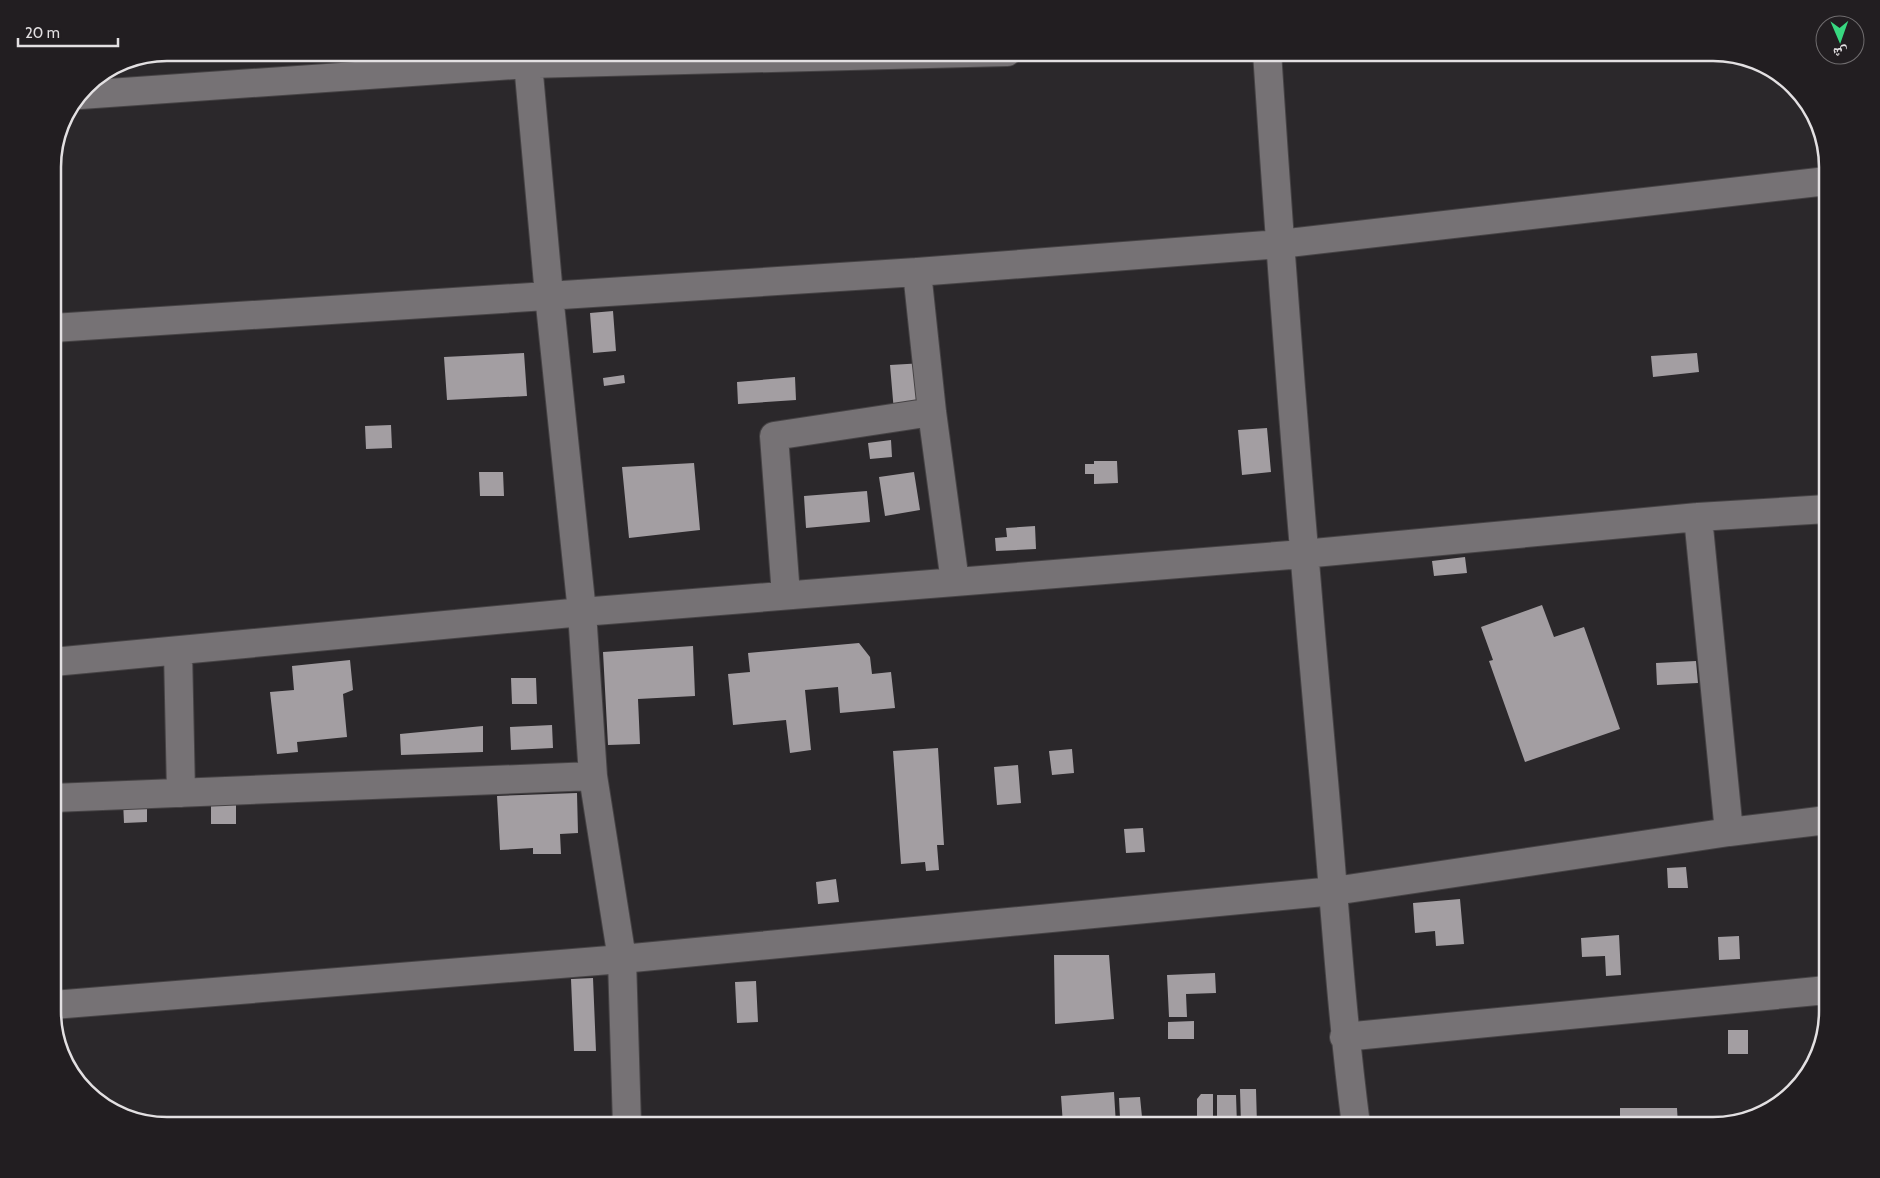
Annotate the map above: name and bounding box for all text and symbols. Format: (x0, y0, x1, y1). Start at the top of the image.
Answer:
scale bar (18, 15, 118, 47)
north arrow (1815, 15, 1865, 65)
text: 20 m (25, 24, 60, 42)
text: ش (1833, 44, 1848, 62)

